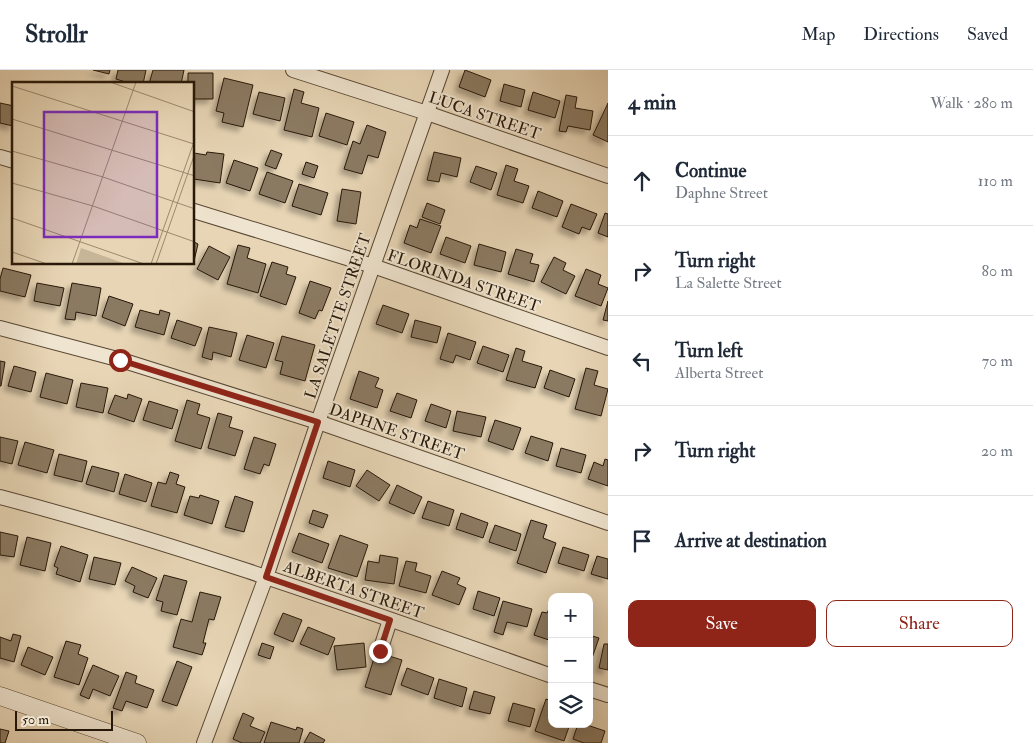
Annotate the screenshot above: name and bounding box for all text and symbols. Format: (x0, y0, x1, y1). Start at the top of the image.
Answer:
text: Strollr (25, 19, 88, 50)
text: Map (802, 23, 835, 46)
text: Directions (863, 23, 939, 46)
text: Saved (967, 23, 1008, 46)
inset map (12, 82, 195, 265)
street label: LUCA STREET (426, 87, 543, 144)
text: 4 min (628, 89, 676, 116)
text: Walk · 280 m (930, 93, 1013, 113)
text: Continue (675, 159, 746, 183)
icon: ahead (628, 167, 656, 195)
text: 110 m (978, 171, 1013, 191)
text: Daphne Street (675, 183, 768, 203)
street label: LA SALETTE STREET (300, 231, 376, 402)
street label: FLORINDA STREET (385, 245, 543, 317)
text: Turn right (675, 249, 755, 273)
icon: right (628, 257, 656, 285)
text: 80 m (982, 261, 1013, 281)
text: La Salette Street (675, 273, 782, 293)
text: Turn left (675, 339, 743, 363)
icon: left (628, 347, 656, 375)
route start (109, 349, 132, 372)
text: 70 m (982, 351, 1013, 371)
text: Alberta Street (675, 363, 763, 383)
street label: DAPHNE STREET (326, 399, 467, 465)
icon: right (628, 437, 656, 465)
text: Turn right (675, 439, 755, 463)
text: 20 m (981, 441, 1013, 461)
icon: arrive (628, 527, 656, 555)
text: Arrive at destination (675, 529, 827, 553)
street label: ALBERTA STREET (280, 556, 426, 623)
map controls (548, 593, 593, 728)
button: + (548, 593, 593, 638)
button: Save (628, 600, 816, 647)
button: Share (826, 600, 1013, 647)
button: − (548, 638, 593, 683)
route end (369, 640, 392, 663)
button: layers (548, 683, 593, 728)
scale bar (15, 708, 112, 731)
text: 50 m (22, 711, 49, 728)

